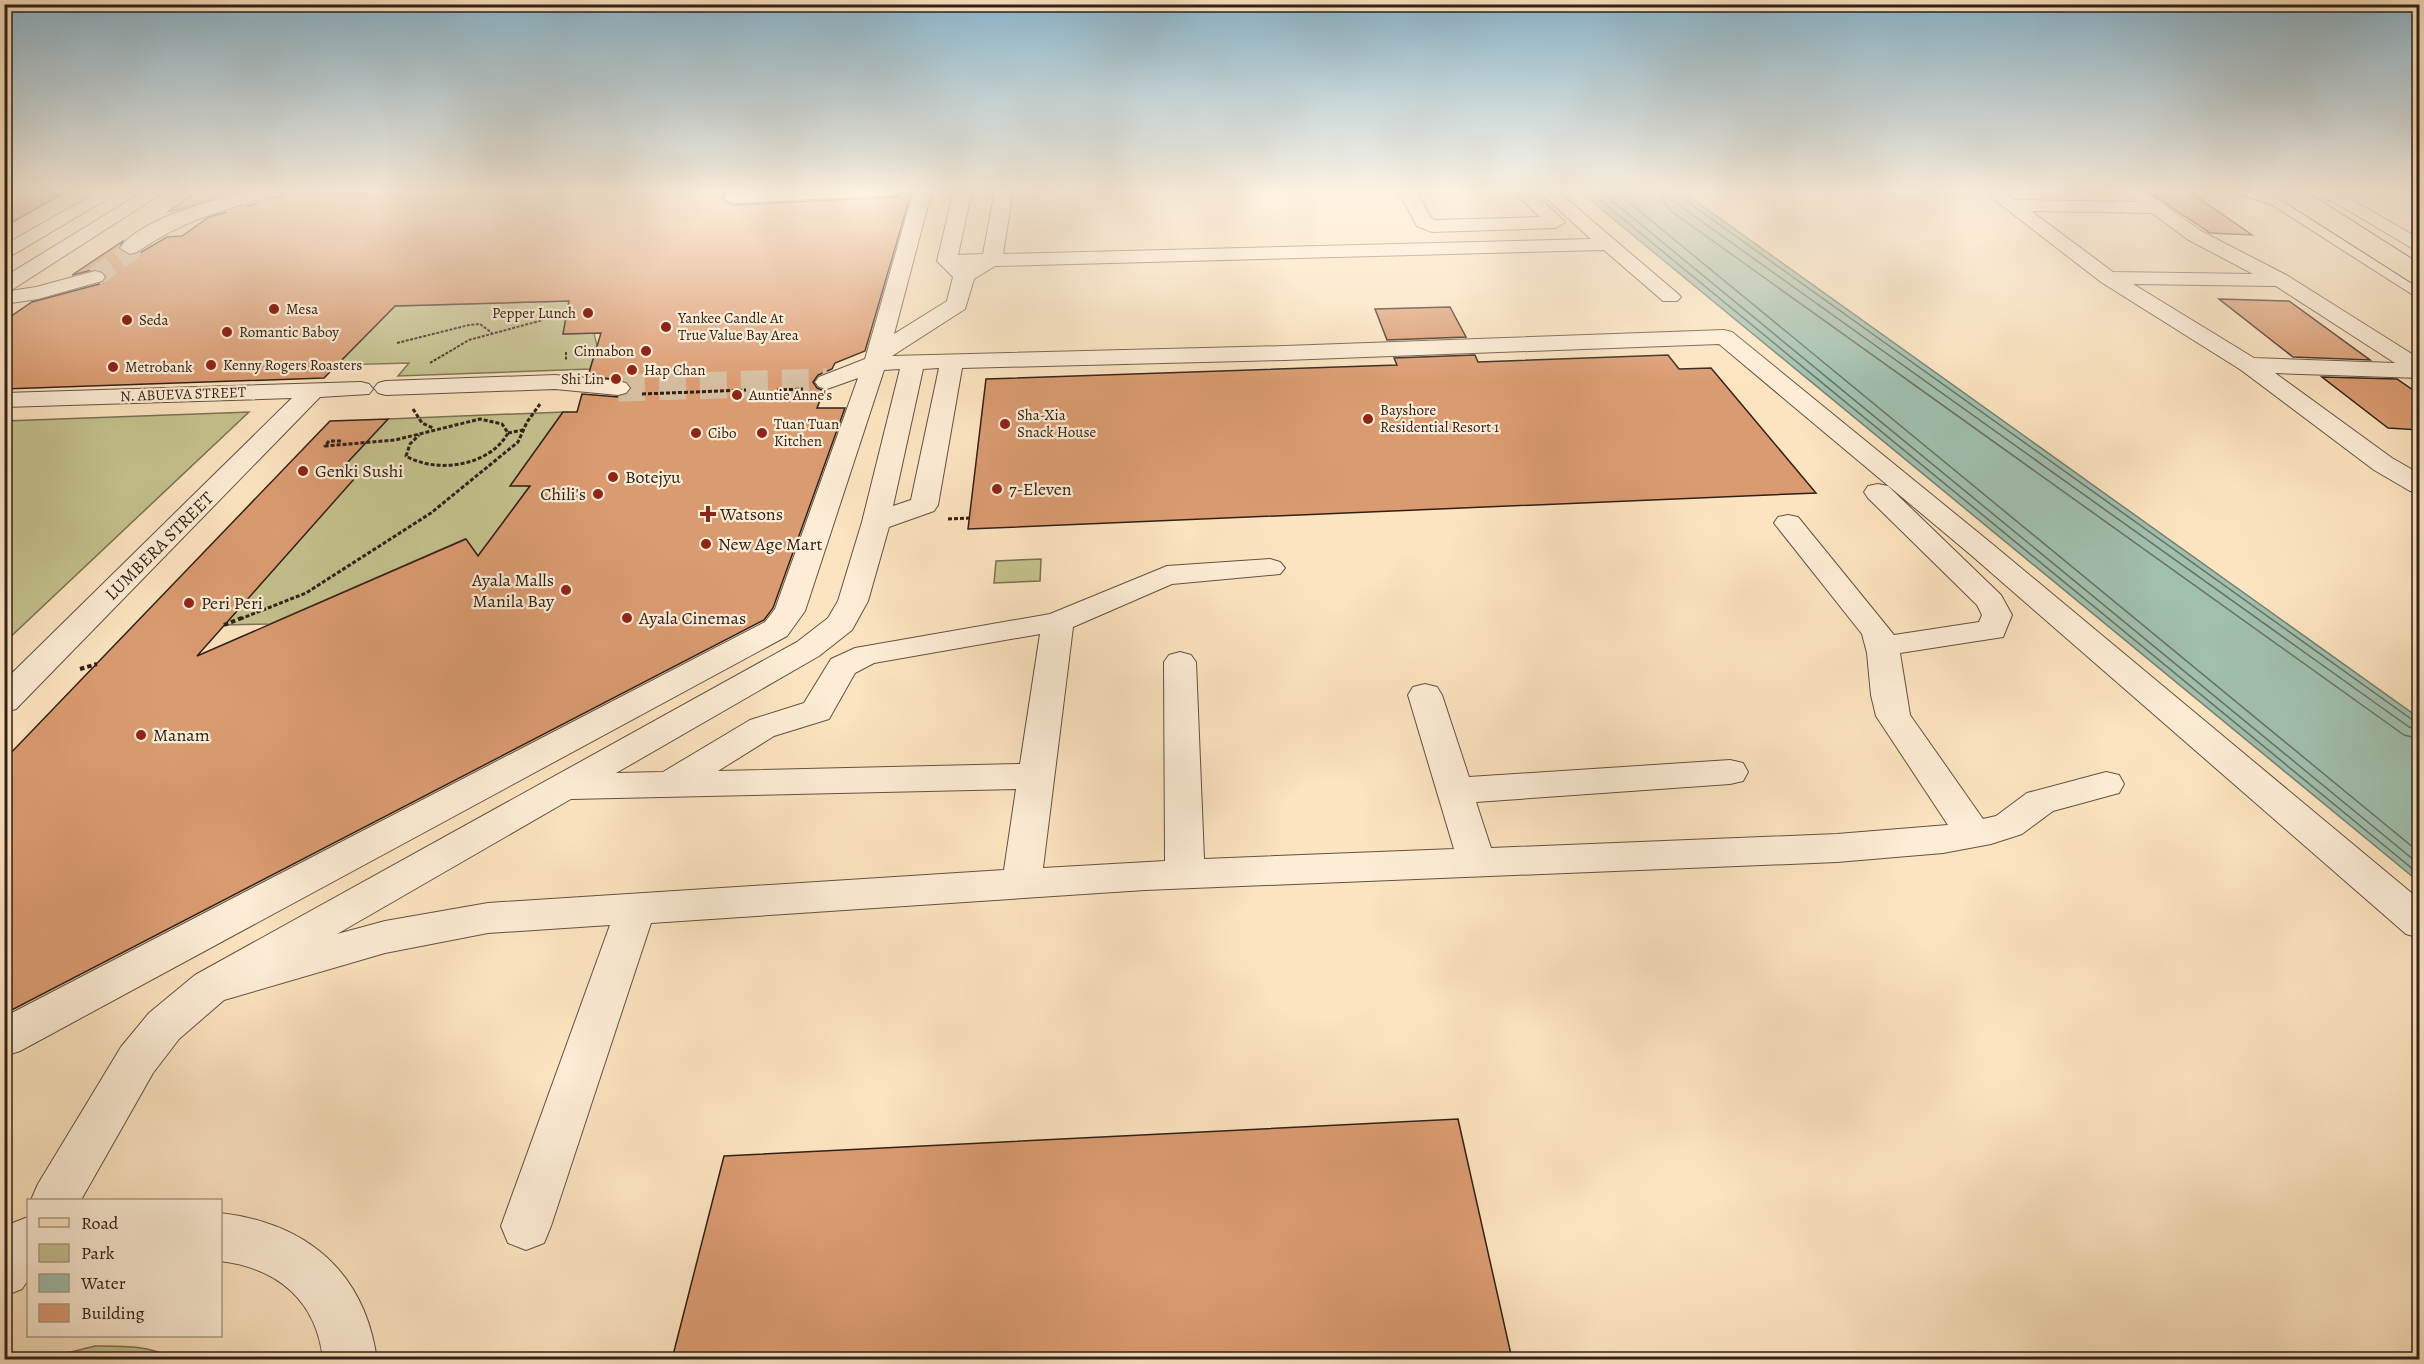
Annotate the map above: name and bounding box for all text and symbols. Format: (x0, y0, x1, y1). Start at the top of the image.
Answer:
place label: Mesa (286, 299, 318, 319)
marker: Mesa (267, 302, 281, 316)
place label: Pepper Lunch (492, 303, 576, 323)
marker: Pepper Lunch (581, 306, 595, 320)
place label: Yankee Candle At True Value Bay Area (677, 308, 799, 345)
place label: Seda (139, 310, 168, 330)
marker: Seda (120, 313, 134, 327)
marker: Yankee Candle At True Value Bay Area (659, 320, 673, 334)
place label: Romantic Baboy (239, 322, 339, 342)
marker: Romantic Baboy (220, 325, 234, 339)
place label: Cinnabon (574, 341, 634, 361)
marker: Cinnabon (639, 344, 653, 358)
place label: Kenny Rogers Roasters (223, 355, 362, 375)
place label: Metrobank (125, 357, 193, 377)
marker: Kenny Rogers Roasters (204, 358, 218, 372)
marker: Metrobank (106, 360, 120, 374)
place label: Hap Chan (644, 360, 706, 380)
marker: Hap Chan (625, 363, 639, 377)
place label: Shi Lin (561, 369, 604, 389)
marker: Shi Lin (609, 372, 623, 386)
street label: N. ABUEVA STREET (120, 382, 247, 406)
place label: Auntie Anne's (748, 385, 832, 405)
marker: Auntie Anne's (730, 388, 744, 402)
place label: Bayshore Residential Resort 1 (1380, 400, 1499, 437)
place label: Sha-Xia Snack House (1017, 405, 1096, 442)
marker: Bayshore Residential Resort 1 (1361, 412, 1375, 426)
place label: Tuan Tuan Kitchen (774, 414, 839, 451)
marker: Sha-Xia Snack House (998, 417, 1012, 431)
place label: Cibo (708, 423, 736, 443)
marker: Cibo (689, 426, 703, 440)
marker: Tuan Tuan Kitchen (755, 426, 769, 440)
place label: Genki Sushi (315, 459, 403, 483)
marker: Genki Sushi (296, 464, 310, 478)
place label: Botejyu (625, 465, 681, 489)
marker: Botejyu (606, 470, 620, 484)
place label: 7-Eleven (1009, 477, 1072, 501)
place label: Chili's (540, 482, 586, 506)
marker: 7-Eleven (990, 482, 1004, 496)
street label: LUMBERA STREET (99, 486, 219, 606)
marker: Chili's (591, 487, 605, 501)
place label: Watsons (719, 502, 783, 526)
marker: Watsons (701, 507, 715, 521)
place label: New Age Mart (718, 532, 822, 556)
marker: New Age Mart (699, 537, 713, 551)
place label: Ayala Malls Manila Bay (471, 568, 555, 613)
marker: Ayala Malls Manila Bay (559, 583, 573, 597)
place label: Peri Peri (201, 591, 263, 615)
marker: Peri Peri (182, 596, 196, 610)
place label: Ayala Cinemas (638, 606, 746, 630)
marker: Ayala Cinemas (620, 611, 634, 625)
place label: Manam (153, 723, 210, 747)
marker: Manam (134, 728, 148, 742)
legend (27, 1199, 222, 1337)
text: Road (81, 1211, 119, 1235)
text: Park (81, 1241, 115, 1265)
text: Water (80, 1271, 126, 1295)
text: Building (81, 1301, 145, 1325)

